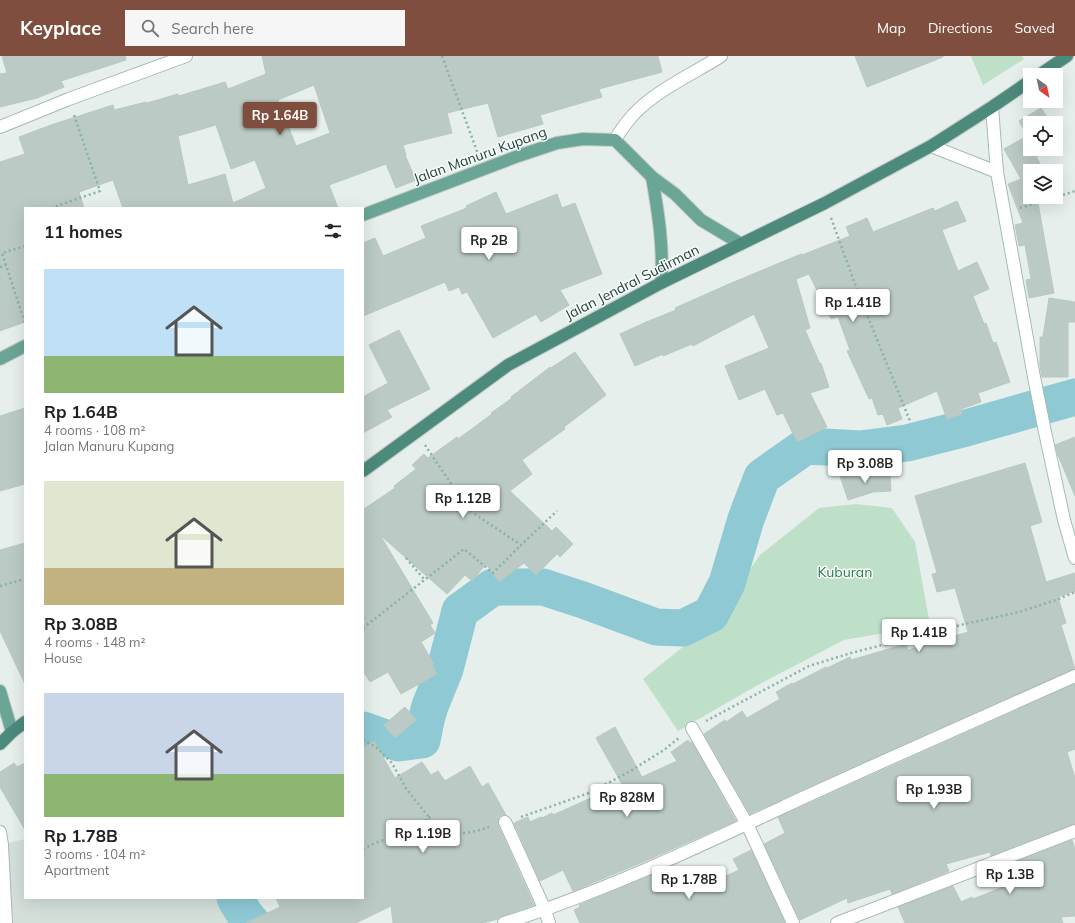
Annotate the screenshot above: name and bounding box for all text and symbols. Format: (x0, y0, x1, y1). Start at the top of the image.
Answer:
search box (125, 10, 405, 46)
text: Keyplace (20, 16, 101, 40)
icon: search (139, 17, 161, 39)
text: Search here (171, 19, 254, 38)
text: Map (877, 19, 906, 37)
text: Directions (928, 19, 993, 37)
text: Saved (1015, 19, 1055, 37)
north arrow (1023, 68, 1063, 108)
map controls (1023, 68, 1063, 204)
pin: Rp 1.64B (239, 102, 321, 136)
text: Rp 1.64B (252, 107, 308, 123)
button: locate (1023, 116, 1063, 156)
street label: Jalan Manuru Kupang (411, 123, 549, 187)
button: layers (1023, 164, 1063, 204)
icon: filters (322, 220, 344, 242)
text: 11 homes (44, 221, 123, 242)
pin: Rp 2B (461, 227, 517, 261)
text: Rp 2B (470, 232, 508, 248)
street label: Jalan Jendral Sudirman (562, 240, 702, 324)
pin: Rp 1.41B (812, 289, 894, 323)
text: Rp 1.41B (825, 294, 881, 310)
icon: home (158, 295, 230, 367)
text: Rp 1.64B (44, 401, 118, 422)
text: 4 rooms · 108 m² (44, 422, 145, 438)
text: Jalan Manuru Kupang (44, 438, 174, 454)
pin: Rp 3.08B (824, 450, 906, 484)
text: Rp 3.08B (837, 455, 893, 471)
pin: Rp 1.12B (422, 485, 504, 519)
text: Rp 1.12B (435, 490, 491, 506)
icon: home (158, 507, 230, 579)
park label: Kuburan (818, 563, 872, 581)
text: Rp 3.08B (44, 613, 118, 634)
pin: Rp 1.41B (878, 619, 960, 653)
text: Rp 1.41B (891, 624, 947, 640)
text: 4 rooms · 148 m² (44, 634, 145, 650)
text: House (44, 650, 82, 666)
icon: home (158, 719, 230, 791)
pin: Rp 1.93B (893, 776, 975, 810)
text: Rp 1.93B (906, 781, 962, 797)
pin: Rp 828M (590, 784, 664, 818)
text: Rp 828M (599, 789, 655, 805)
pin: Rp 1.19B (382, 820, 464, 854)
text: Rp 1.78B (44, 825, 118, 846)
text: Rp 1.19B (395, 825, 451, 841)
text: 3 rooms · 104 m² (44, 846, 145, 862)
pin: Rp 1.3B (973, 861, 1047, 895)
text: Apartment (44, 862, 109, 878)
pin: Rp 1.78B (648, 866, 730, 900)
text: Rp 1.3B (986, 866, 1034, 882)
text: Rp 1.78B (661, 871, 717, 887)

